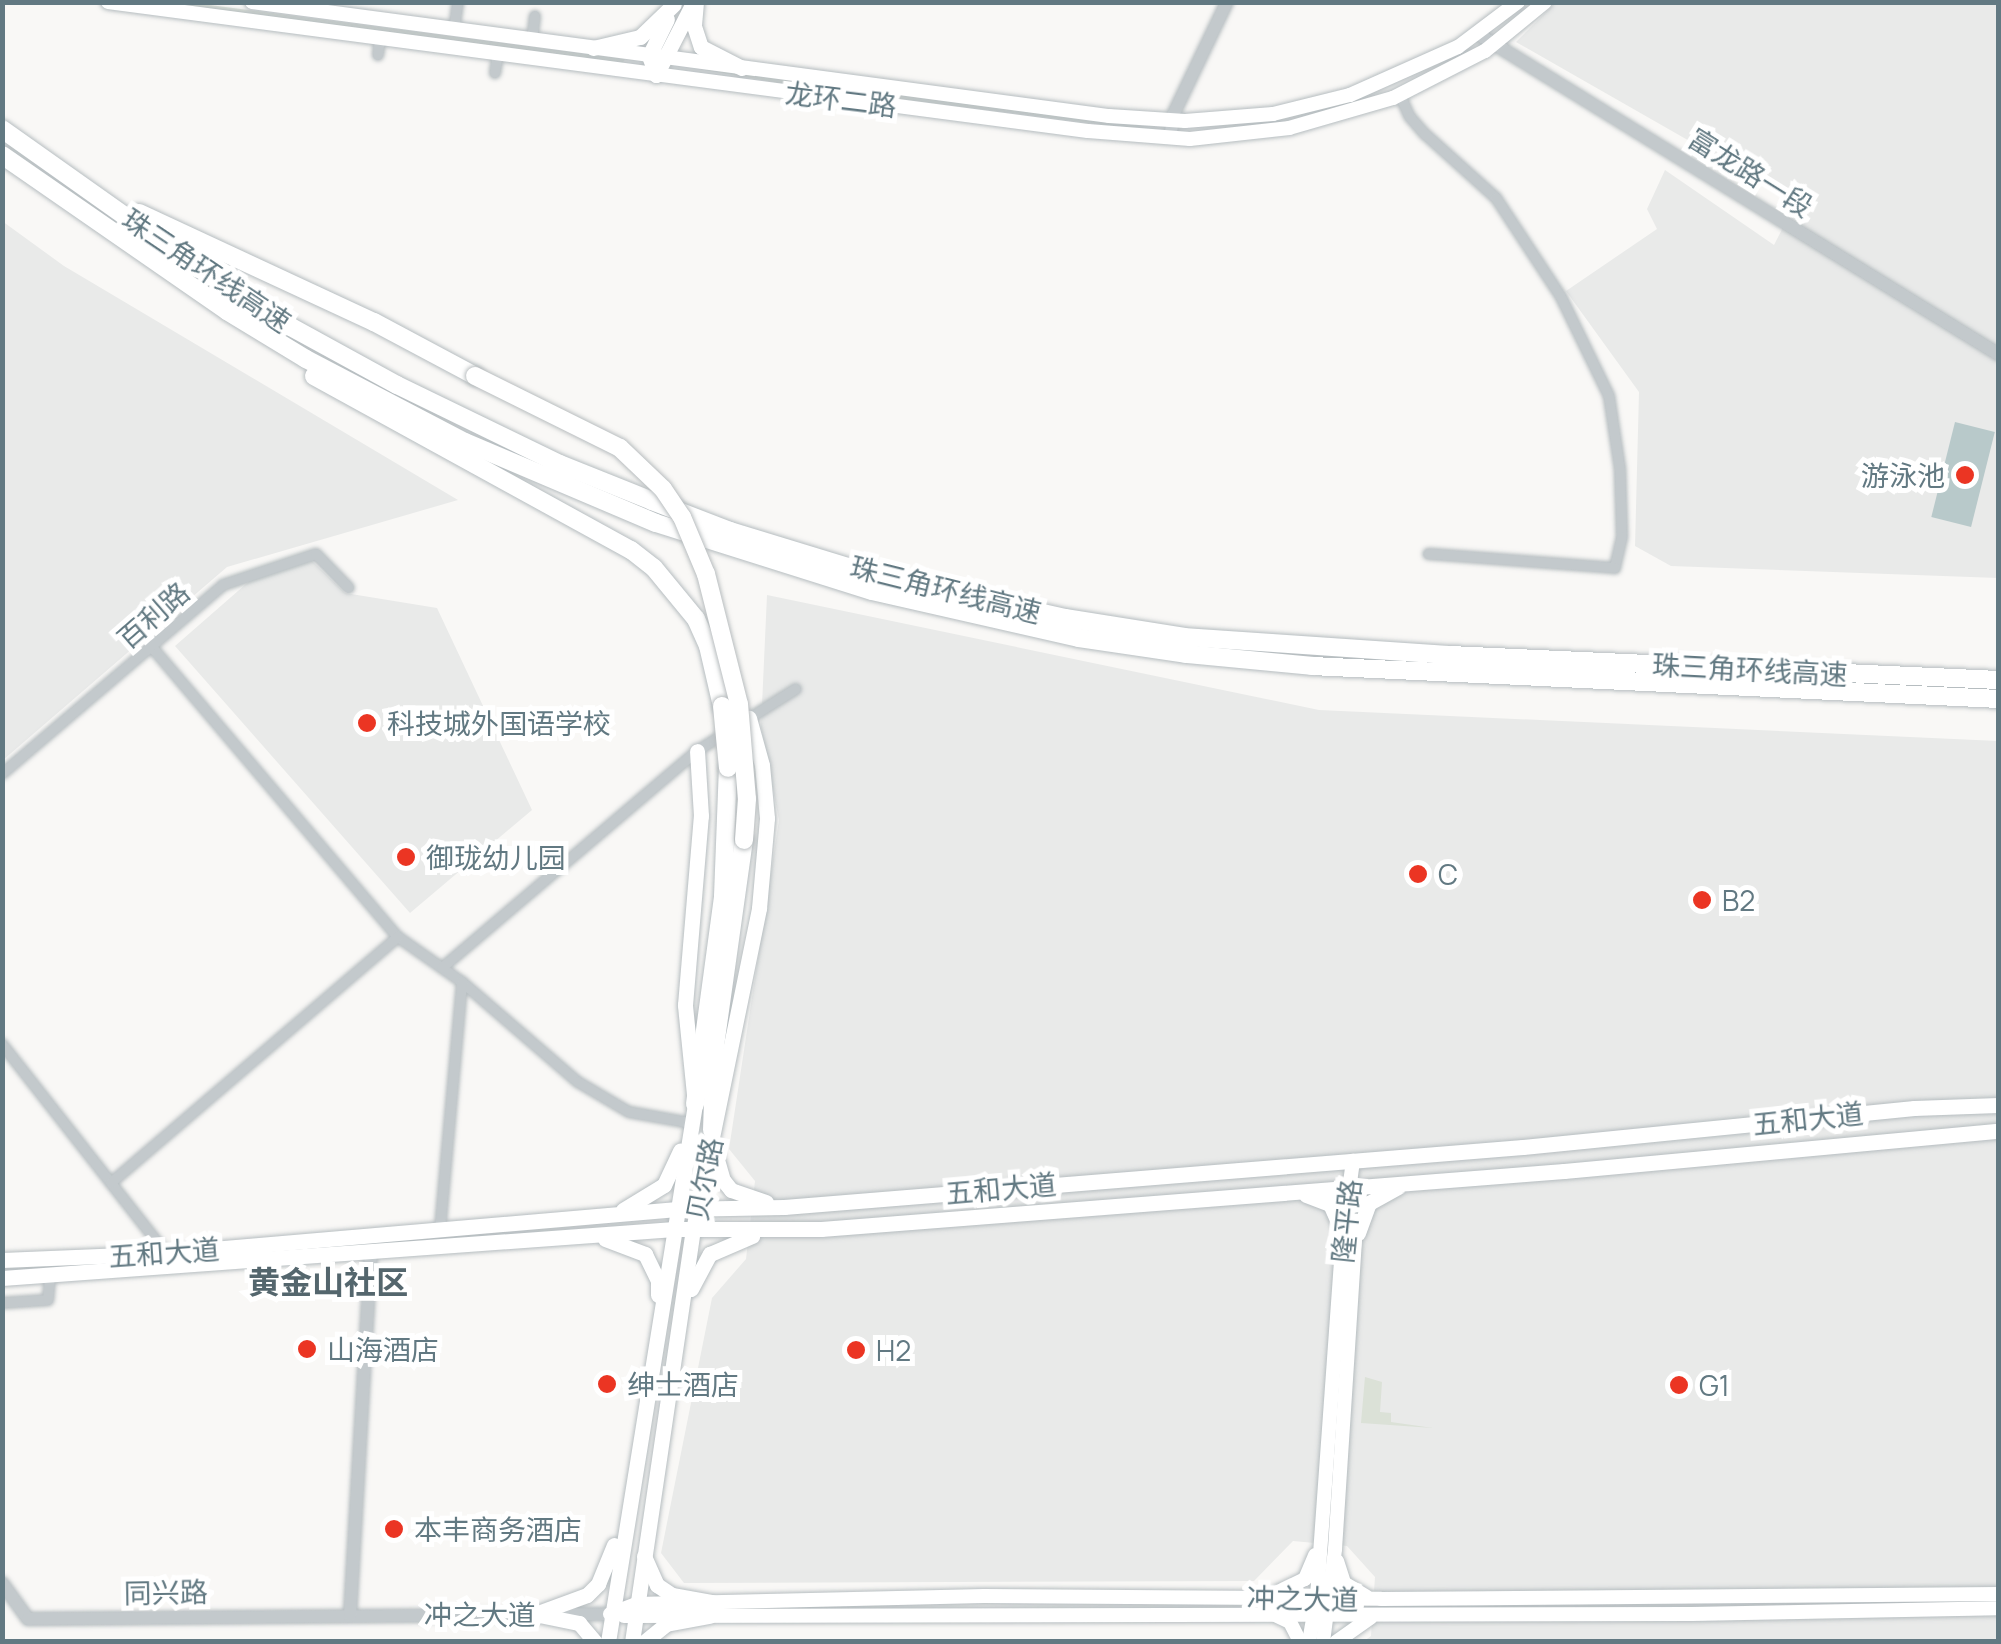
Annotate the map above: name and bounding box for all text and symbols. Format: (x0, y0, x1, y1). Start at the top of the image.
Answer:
street label: 龙环二路 (783, 76, 899, 122)
street label: 富龙路一段 (1683, 121, 1819, 223)
street label: 珠三角环线高速 (116, 201, 298, 339)
place label: 游泳池 (1861, 458, 1945, 492)
marker: 游泳池 (1954, 464, 1976, 486)
street label: 珠三角环线高速 (847, 549, 1045, 629)
street label: 百利路 (110, 575, 196, 655)
street label: 珠三角环线高速 (1651, 647, 1849, 691)
place label: 科技城外国语学校 (387, 706, 611, 740)
marker: 科技城外国语学校 (356, 712, 378, 734)
place label: 御珑幼儿园 (426, 840, 566, 874)
marker: 御珑幼儿园 (395, 846, 417, 868)
place label: C (1438, 857, 1458, 891)
marker: C (1407, 863, 1429, 885)
place label: B2 (1722, 883, 1755, 917)
marker: B2 (1691, 889, 1713, 911)
street label: 五和大道 (1751, 1095, 1865, 1141)
street label: 贝尔路 (679, 1135, 729, 1223)
street label: 五和大道 (944, 1166, 1058, 1210)
street label: 隆平路 (1325, 1177, 1367, 1265)
street label: 五和大道 (107, 1231, 221, 1273)
district label: 黄金山社区 (248, 1263, 408, 1301)
place label: 山海酒店 (327, 1332, 439, 1366)
place label: H2 (876, 1333, 911, 1367)
marker: 山海酒店 (296, 1338, 318, 1360)
marker: H2 (845, 1339, 867, 1361)
place label: 绅士酒店 (627, 1367, 739, 1401)
place label: G1 (1699, 1368, 1730, 1402)
marker: 绅士酒店 (596, 1373, 618, 1395)
marker: G1 (1668, 1374, 1690, 1396)
place label: 本丰商务酒店 (414, 1512, 582, 1546)
marker: 本丰商务酒店 (383, 1518, 405, 1540)
street label: 同兴路 (124, 1574, 208, 1610)
street label: 冲之大道 (1247, 1580, 1359, 1616)
street label: 冲之大道 (424, 1597, 536, 1631)

